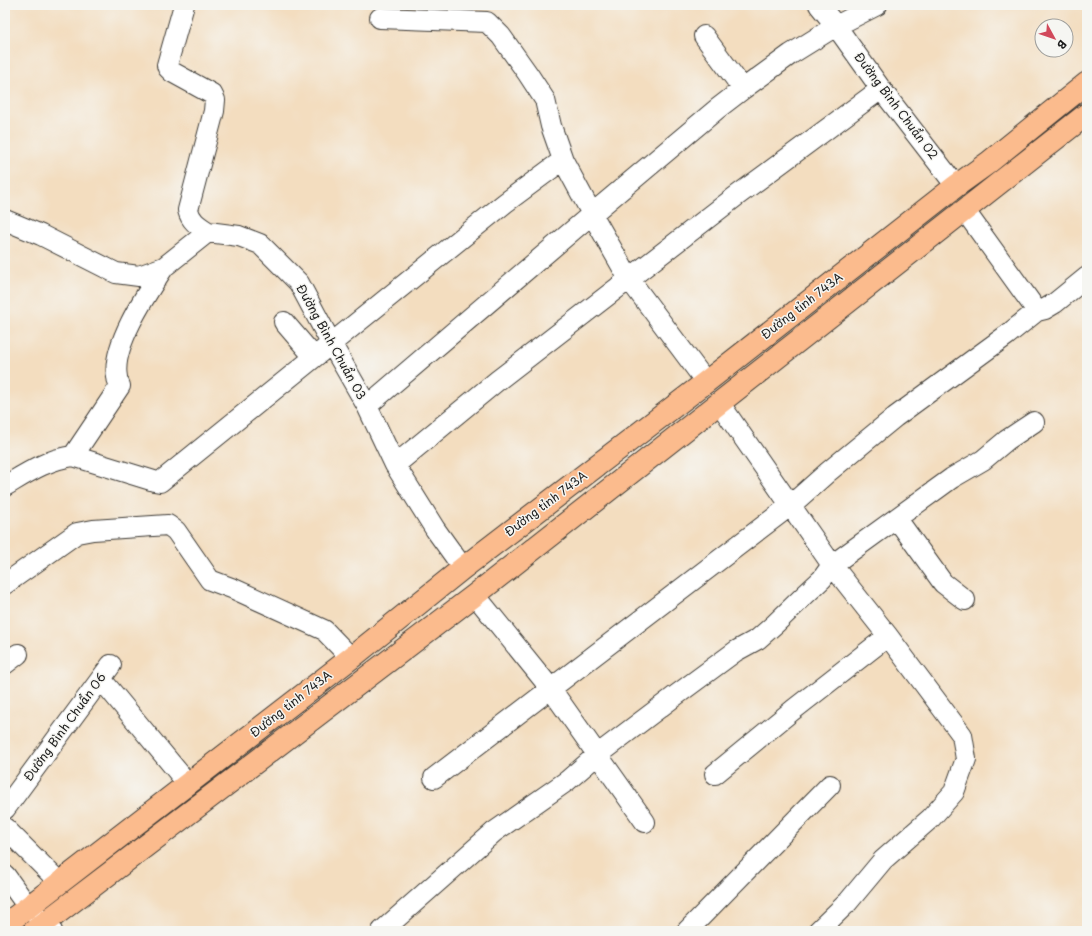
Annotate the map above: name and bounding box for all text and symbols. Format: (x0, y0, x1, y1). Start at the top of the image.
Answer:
north arrow (1034, 18, 1074, 58)
text: B (1053, 36, 1071, 53)
street label: Đường Bình Chuẩn 02 (851, 48, 943, 163)
street label: Đường tỉnh 743A (757, 268, 846, 343)
street label: Đường Bình Chuẩn 03 (293, 280, 371, 403)
street label: Đường tỉnh 743A (500, 466, 591, 540)
street label: Đường tỉnh 743A (246, 666, 335, 741)
street label: Đường Bình Chuẩn 06 (19, 668, 110, 784)

